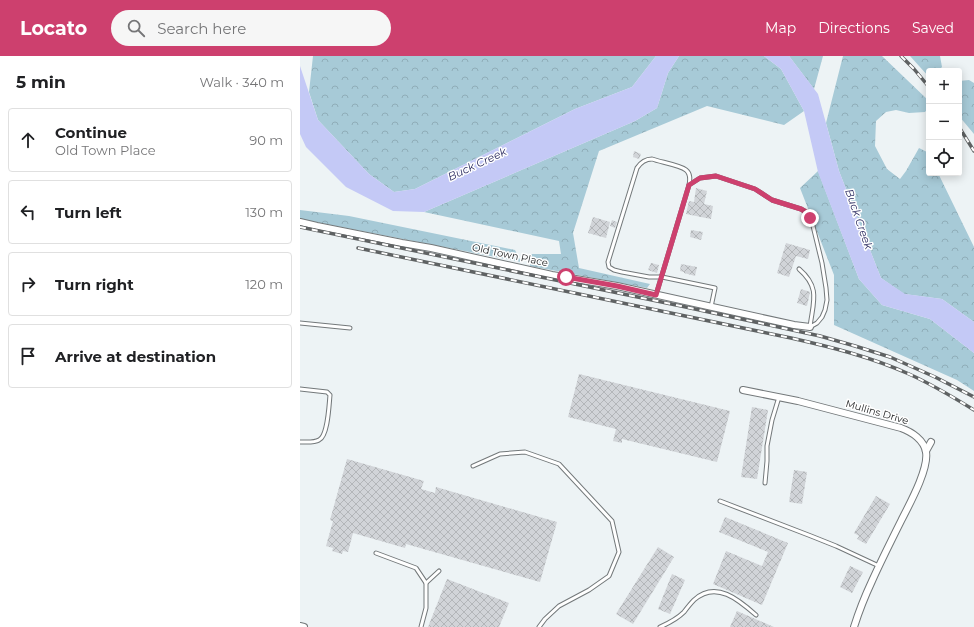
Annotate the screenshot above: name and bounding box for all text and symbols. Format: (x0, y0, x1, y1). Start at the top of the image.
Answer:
search box (111, 10, 391, 46)
text: Locato (20, 17, 87, 40)
icon: search (125, 17, 147, 39)
text: Search here (157, 19, 246, 38)
text: Map (765, 19, 796, 37)
text: Directions (818, 19, 890, 37)
text: Saved (912, 19, 954, 37)
map controls (926, 68, 962, 176)
button: + (926, 68, 962, 104)
text: 5 min (16, 72, 66, 92)
text: Walk · 340 m (200, 74, 284, 90)
button: − (926, 104, 962, 140)
text: Continue (55, 123, 127, 142)
icon: ahead (17, 129, 39, 151)
text: 90 m (249, 132, 283, 148)
button: locate (926, 140, 962, 176)
text: Old Town Place (55, 142, 156, 158)
water label: Buck Creek (445, 144, 509, 184)
water label: Buck Creek (842, 187, 876, 252)
icon: left (17, 201, 39, 223)
text: Turn left (55, 203, 122, 222)
text: 130 m (245, 204, 283, 220)
route end (801, 209, 819, 227)
street label: Old Town Place (471, 241, 549, 269)
route start (557, 268, 575, 286)
icon: right (17, 273, 39, 295)
text: Turn right (55, 275, 134, 294)
text: 120 m (245, 276, 283, 292)
icon: arrive (17, 345, 39, 367)
text: Arrive at destination (55, 347, 216, 366)
street label: Mullins Drive (844, 397, 910, 427)

